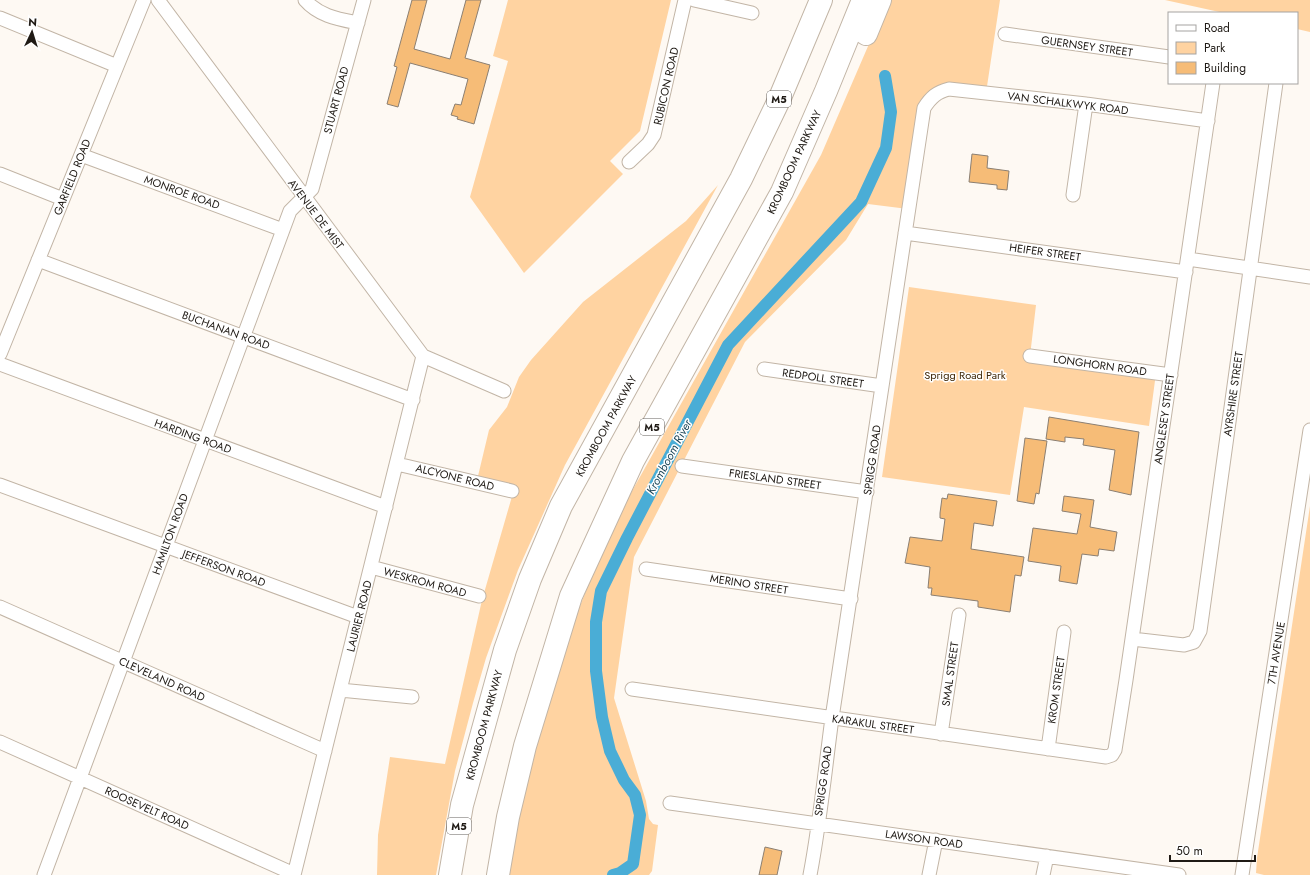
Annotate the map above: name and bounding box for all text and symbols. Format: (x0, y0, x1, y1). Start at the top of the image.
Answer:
north arrow (12, 12, 52, 52)
legend (1168, 12, 1298, 84)
text: N (28, 14, 38, 30)
text: Road (1204, 19, 1230, 37)
street label: GUERNSEY STREET (1040, 32, 1134, 60)
text: Park (1204, 39, 1226, 57)
street label: RUBICON ROAD (649, 45, 683, 126)
text: Building (1204, 59, 1246, 77)
street label: STUART ROAD (319, 64, 353, 135)
street label: VAN SCHALKWYK ROAD (1007, 88, 1130, 118)
road number: M5 (767, 91, 791, 107)
street label: KROMBOOM PARKWAY (763, 106, 826, 217)
street label: GARFIELD ROAD (49, 136, 95, 217)
street label: MONROE ROAD (142, 171, 223, 213)
street label: AVENUE DE MIST (284, 176, 348, 252)
street label: HEIFER STREET (1008, 239, 1082, 265)
street label: BUCHANAN ROAD (180, 307, 273, 354)
street label: LONGHORN ROAD (1052, 351, 1148, 380)
street label: AYRSHIRE STREET (1219, 351, 1247, 437)
street label: REDPOLL STREET (781, 364, 865, 392)
park label: Sprigg Road Park (924, 367, 1006, 383)
street label: KROMBOOM PARKWAY (572, 372, 641, 479)
street label: ANGLESEY STREET (1150, 373, 1178, 465)
street label: HARDING ROAD (152, 415, 234, 458)
water label: Kromboom River (642, 416, 697, 498)
road number: M5 (640, 419, 664, 435)
street label: SPRIGG ROAD (859, 423, 885, 496)
street label: ALCYONE ROAD (414, 459, 497, 495)
street label: FRIESLAND STREET (728, 465, 822, 493)
street label: HAMILTON ROAD (148, 491, 192, 577)
street label: JEFFERSON ROAD (178, 545, 268, 591)
street label: WESKROM ROAD (382, 563, 469, 601)
street label: MERINO STREET (709, 570, 789, 598)
street label: LAURIER ROAD (342, 578, 376, 653)
street label: 7TH AVENUE (1263, 620, 1289, 686)
street label: SMAL STREET (938, 641, 962, 707)
street label: CLEVELAND ROAD (116, 653, 208, 705)
street label: KROM STREET (1043, 655, 1069, 725)
street label: KROMBOOM PARKWAY (462, 667, 507, 782)
street label: KARAKUL STREET (831, 710, 915, 738)
street label: SPRIGG ROAD (810, 744, 836, 817)
street label: ROOSEVELT ROAD (102, 782, 192, 834)
road number: M5 (447, 818, 471, 834)
street label: LAWSON ROAD (884, 826, 964, 852)
scale bar (1170, 837, 1255, 863)
text: 50 m (1176, 842, 1203, 860)

